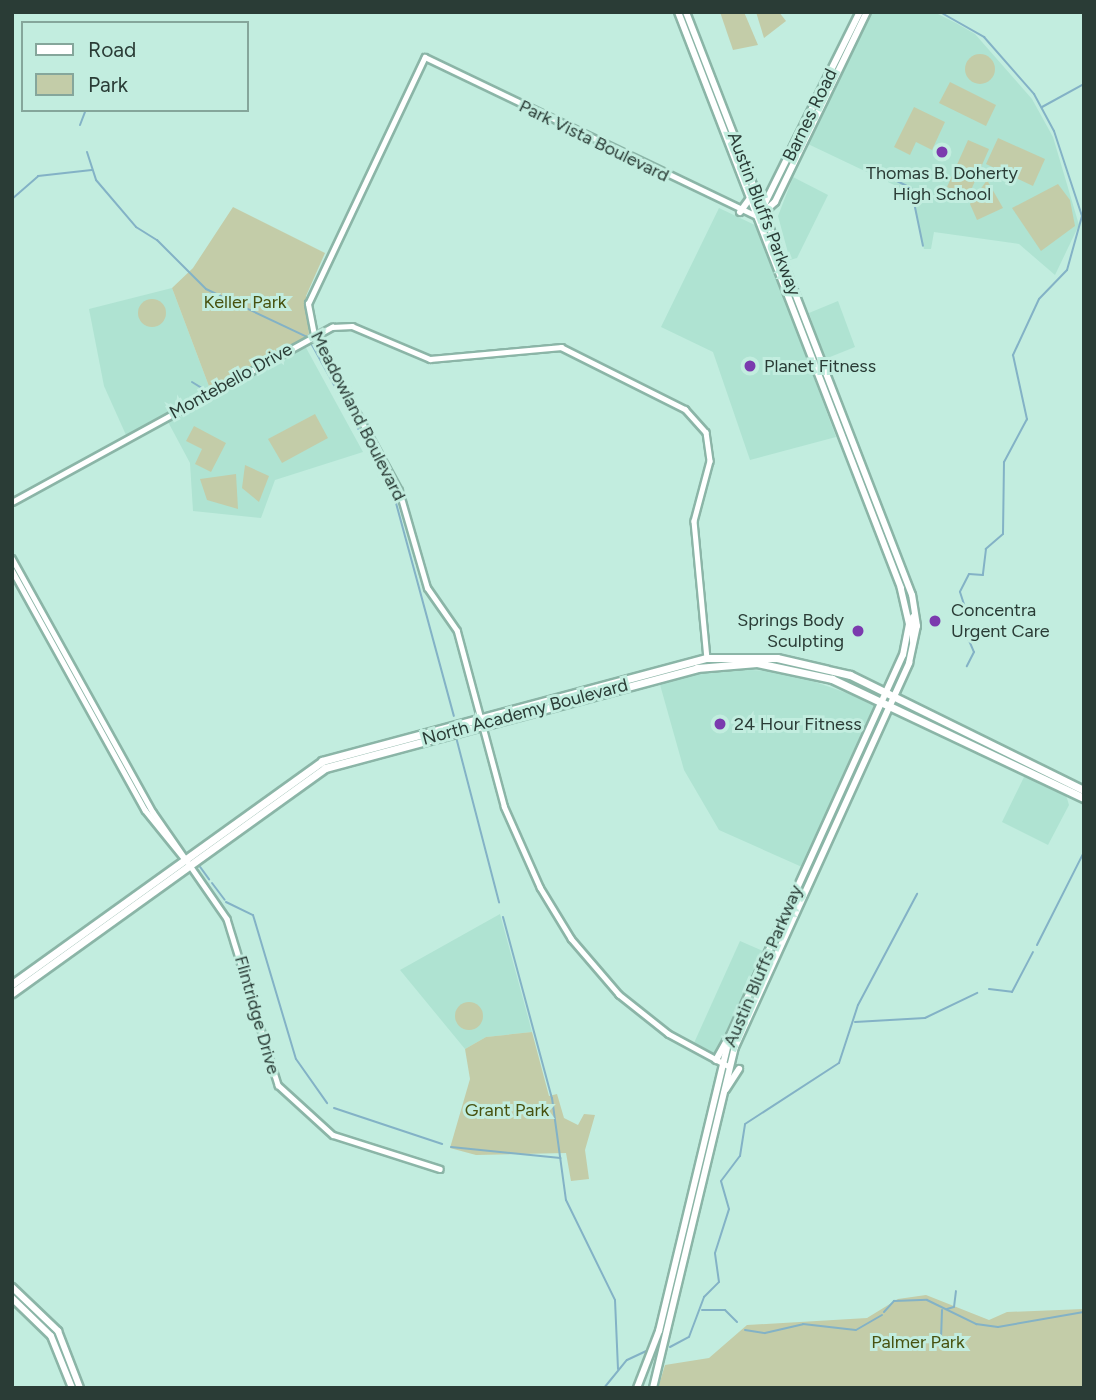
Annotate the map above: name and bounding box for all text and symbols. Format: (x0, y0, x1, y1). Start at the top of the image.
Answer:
legend (21, 21, 248, 112)
text: Road (88, 37, 136, 62)
street label: Barnes Road (778, 65, 842, 165)
text: Park (88, 72, 128, 97)
street label: Park Vista Boulevard (516, 95, 672, 187)
street label: Austin Bluffs Parkway (723, 129, 805, 299)
marker: Thomas B. Doherty High School (934, 144, 950, 160)
place label: Thomas B. Doherty High School (866, 163, 1018, 206)
park label: Keller Park (203, 291, 287, 313)
street label: Meadowland Boulevard (306, 328, 410, 504)
street label: Montebello Drive (166, 338, 296, 424)
place label: Planet Fitness (764, 355, 876, 377)
marker: Planet Fitness (742, 358, 758, 374)
place label: Concentra Urgent Care (951, 600, 1050, 642)
place label: Springs Body Sculpting (737, 610, 844, 652)
marker: Concentra Urgent Care (925, 611, 945, 631)
marker: Springs Body Sculpting (850, 623, 866, 639)
street label: North Academy Boulevard (420, 674, 630, 750)
place label: 24 Hour Fitness (734, 713, 862, 735)
marker: 24 Hour Fitness (712, 716, 728, 732)
street label: Austin Bluffs Parkway (719, 882, 807, 1050)
street label: Flintridge Drive (230, 953, 284, 1077)
park label: Grant Park (465, 1099, 549, 1121)
park label: Palmer Park (871, 1331, 965, 1353)

